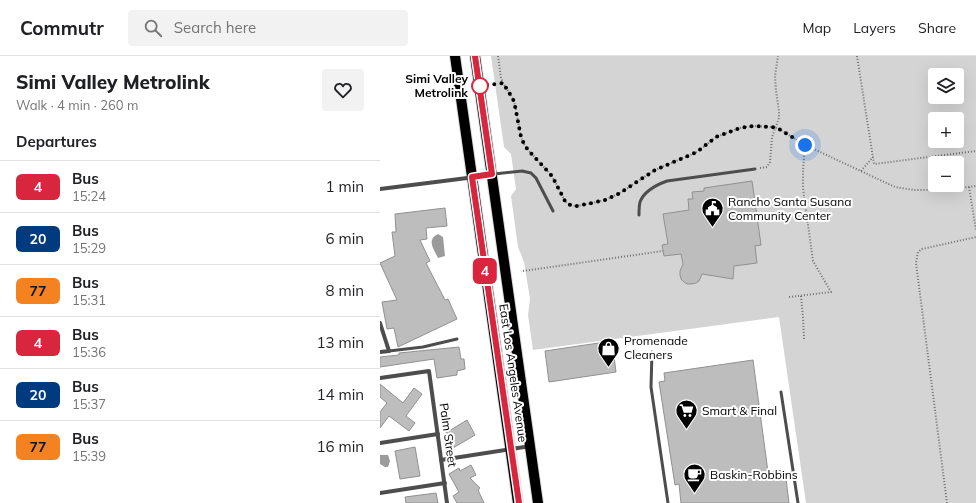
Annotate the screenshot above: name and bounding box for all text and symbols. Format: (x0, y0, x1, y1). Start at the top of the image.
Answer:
search box (128, 10, 408, 46)
text: Commutr (20, 16, 104, 40)
icon: search (142, 17, 164, 39)
text: Search here (174, 18, 256, 37)
text: Map (802, 19, 831, 37)
text: Layers (853, 19, 896, 37)
text: Share (918, 19, 956, 37)
map controls (928, 68, 964, 192)
button: layers (928, 68, 964, 104)
button: heart (322, 69, 364, 111)
text: Simi Valley Metrolink (16, 70, 210, 94)
place label: Simi Valley Metrolink (405, 71, 468, 100)
marker: Simi Valley Metrolink (471, 77, 489, 95)
text: Walk · 4 min · 260 m (16, 97, 138, 113)
button: + (928, 112, 964, 148)
text: Departures (16, 132, 97, 151)
your location (795, 135, 815, 155)
button: − (928, 156, 964, 192)
text: Bus (72, 169, 99, 188)
text: 1 min (326, 177, 364, 196)
text: 4 (34, 178, 42, 196)
text: 15:24 (72, 188, 106, 204)
place label: Rancho Santa Susana Community Center (728, 194, 852, 223)
public building icon: Rancho Santa Susana Community Center (699, 196, 725, 229)
text: Bus (72, 221, 99, 240)
text: 6 min (326, 229, 364, 248)
text: 20 (30, 230, 46, 248)
text: 15:29 (72, 240, 106, 256)
line badge: 4 (472, 258, 498, 284)
text: 4 (481, 262, 489, 280)
text: Bus (72, 273, 99, 292)
text: 8 min (326, 281, 364, 300)
text: 77 (30, 282, 46, 300)
text: 15:31 (72, 292, 106, 308)
street label: East Los Angeles Avenue (496, 303, 531, 443)
text: Bus (72, 325, 99, 344)
text: 13 min (317, 333, 364, 352)
place label: Promenade Cleaners (624, 333, 688, 362)
text: 4 (34, 334, 42, 352)
shop icon: Promenade Cleaners (595, 335, 621, 368)
text: 15:36 (72, 344, 106, 360)
text: Bus (72, 377, 99, 396)
text: 14 min (317, 385, 364, 404)
text: 20 (30, 386, 46, 404)
text: 15:37 (72, 396, 106, 412)
supermarket icon: Smart & Final (674, 398, 700, 431)
street label: Palm Street (437, 402, 460, 468)
place label: Smart & Final (702, 403, 777, 418)
text: Bus (72, 429, 99, 448)
text: 16 min (317, 437, 364, 456)
text: 77 (30, 438, 46, 456)
text: 15:39 (72, 448, 106, 464)
cafe icon: Baskin-Robbins (681, 462, 707, 495)
place label: Baskin-Robbins (710, 467, 798, 482)

